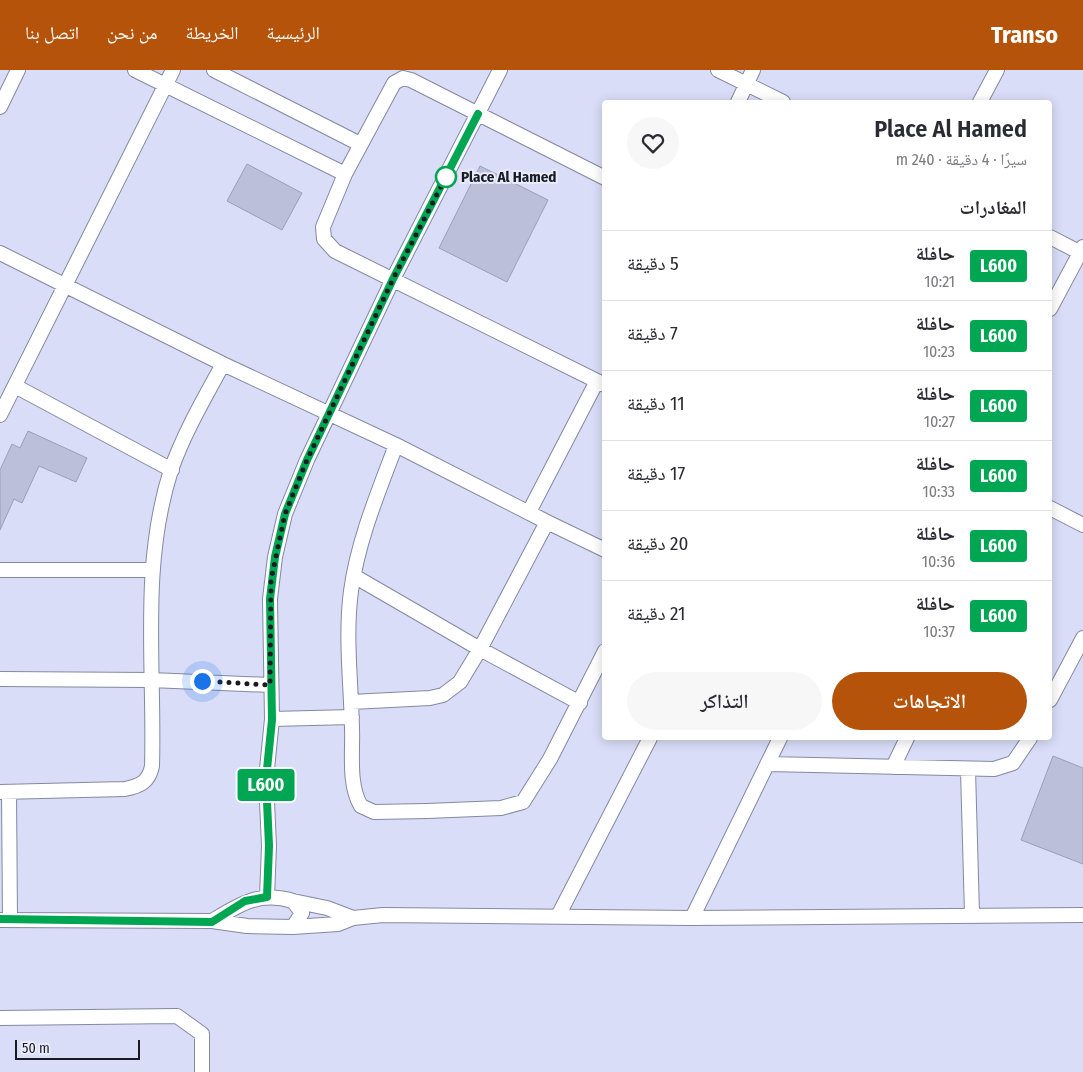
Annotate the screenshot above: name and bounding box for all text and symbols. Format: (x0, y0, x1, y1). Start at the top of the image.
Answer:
text: Transo (991, 21, 1058, 49)
text: اتصل بنا (25, 22, 79, 44)
text: من نحن (107, 22, 158, 44)
text: الخريطة (186, 22, 239, 44)
text: الرئيسية (267, 22, 320, 44)
text: Place Al Hamed (874, 115, 1027, 143)
button: heart (627, 117, 679, 169)
text: سيرًا · 4 دقيقة · 240 m (896, 150, 1027, 169)
marker: Place Al Hamed (435, 166, 457, 188)
place label: Place Al Hamed (461, 168, 557, 186)
text: المغادرات (960, 196, 1027, 219)
text: حافلة (916, 242, 955, 265)
text: 5 دقيقة (627, 252, 679, 275)
text: L600 (980, 255, 1017, 277)
text: 10:21 (924, 272, 955, 291)
text: حافلة (916, 312, 955, 335)
text: 7 دقيقة (627, 322, 678, 345)
text: L600 (980, 325, 1017, 347)
text: 10:23 (923, 342, 955, 361)
text: حافلة (916, 382, 955, 405)
text: 11 دقيقة (627, 392, 685, 415)
text: L600 (980, 395, 1017, 417)
text: 10:27 (924, 412, 955, 431)
text: حافلة (916, 452, 955, 475)
text: 17 دقيقة (627, 462, 685, 485)
text: L600 (980, 465, 1017, 487)
text: 10:33 (923, 482, 955, 501)
text: حافلة (916, 522, 955, 545)
text: 20 دقيقة (627, 532, 688, 555)
text: L600 (980, 535, 1017, 557)
text: 10:36 (922, 552, 955, 571)
text: حافلة (916, 592, 955, 615)
text: 21 دقيقة (627, 602, 685, 625)
text: L600 (980, 605, 1017, 627)
text: 10:37 (923, 622, 955, 641)
your location (190, 669, 215, 694)
button: التذاكر (627, 672, 822, 730)
button: الاتجاهات (832, 672, 1027, 730)
line badge: L600 (231, 769, 301, 801)
text: L600 (248, 774, 284, 796)
scale bar (15, 1037, 140, 1060)
text: 50 m (22, 1040, 50, 1057)

